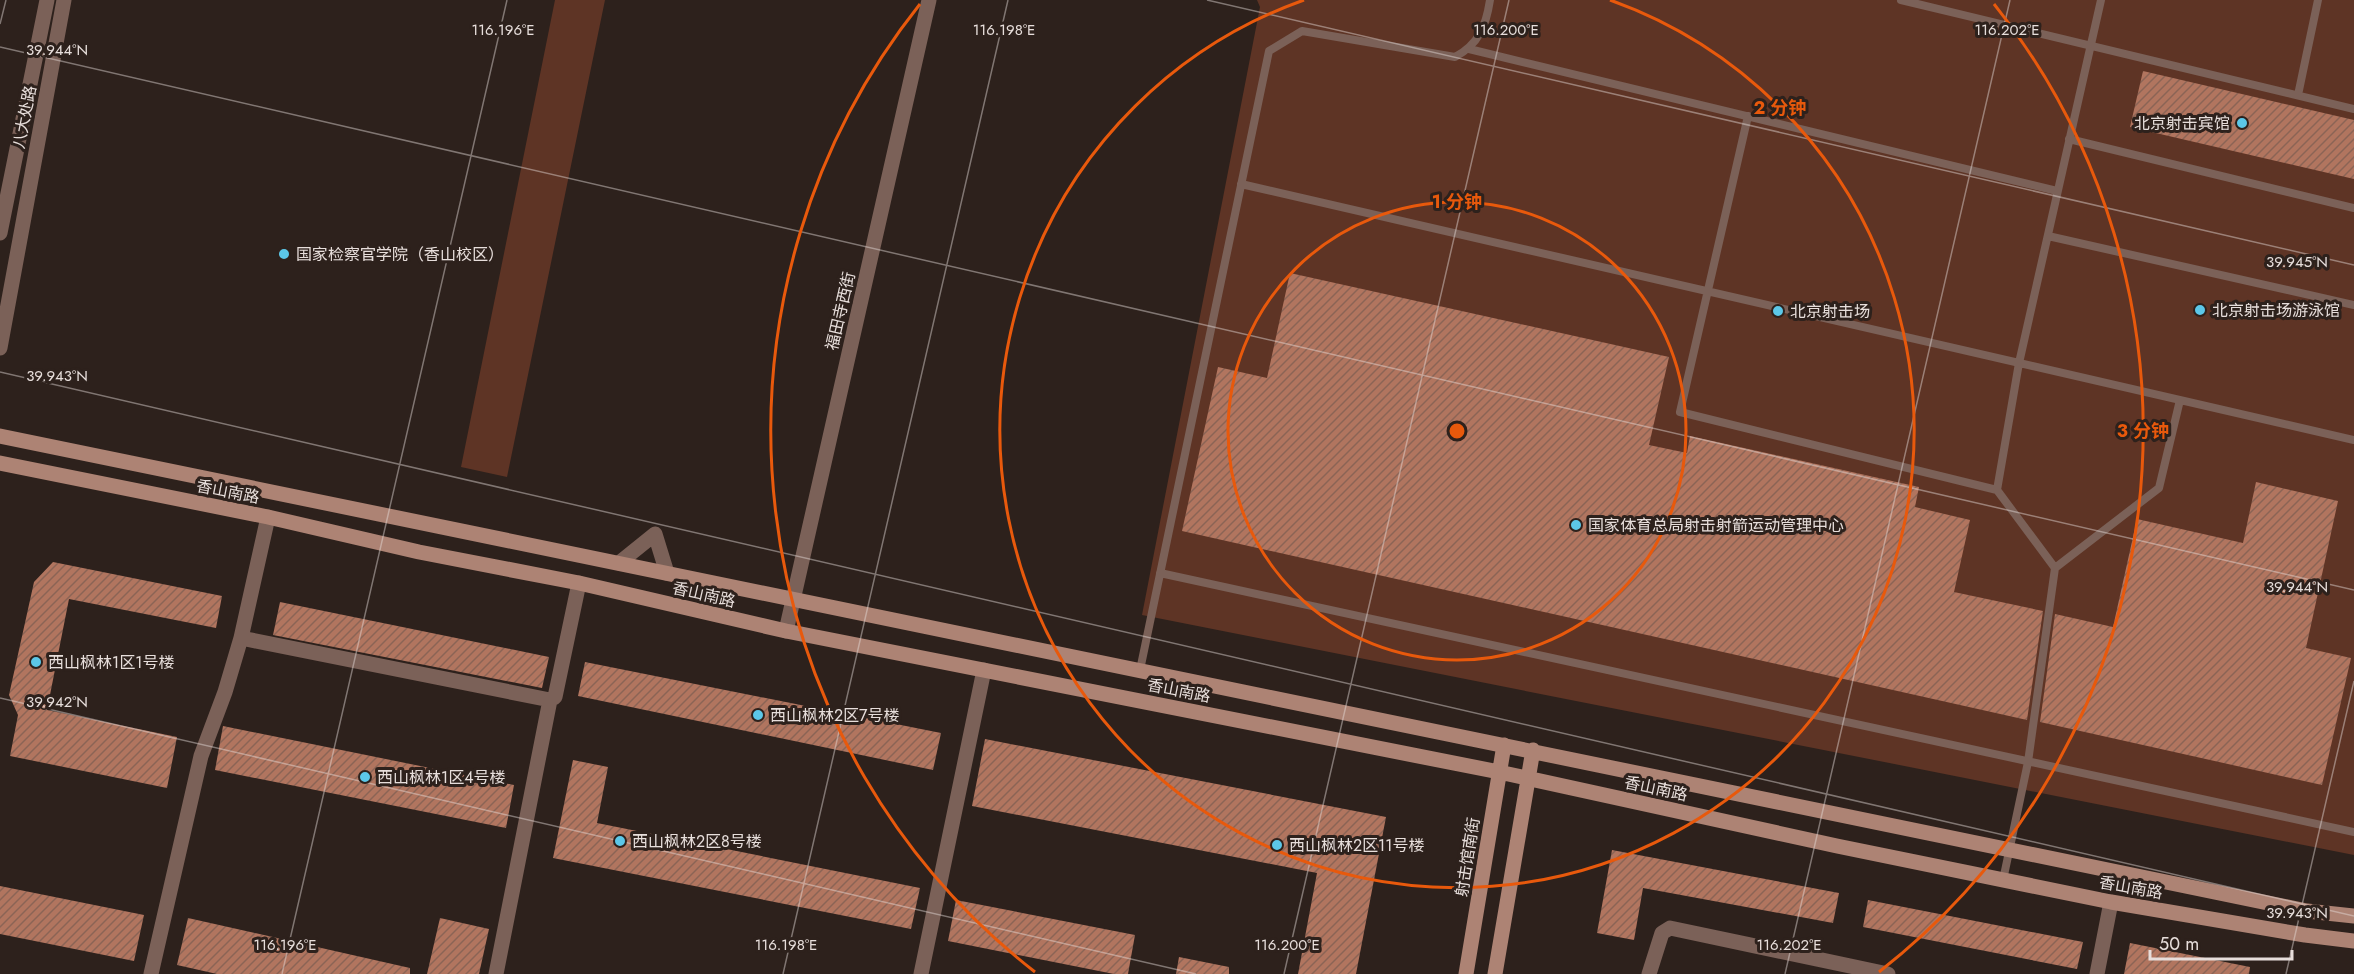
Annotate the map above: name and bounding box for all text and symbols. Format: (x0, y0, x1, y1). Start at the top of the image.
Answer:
text: 116.196°E (471, 19, 535, 41)
text: 116.198°E (973, 19, 1035, 41)
text: 116.200°E (1473, 19, 1539, 41)
text: 116.202°E (1974, 19, 2040, 41)
text: 39.944°N (26, 39, 88, 61)
street label: 八大处路 (7, 83, 42, 151)
text: 2 分钟 (1753, 95, 1807, 121)
place label: 北京射击宾馆 (2134, 112, 2230, 135)
marker: 北京射击宾馆 (2235, 116, 2249, 130)
text: 1 分钟 (1432, 189, 1482, 215)
place label: 国家检察官学院（香山校区） (296, 243, 504, 266)
marker: 国家检察官学院（香山校区） (277, 247, 291, 261)
text: 39.945°N (2266, 251, 2328, 273)
street label: 福田寺西街 (820, 270, 861, 353)
place label: 北京射击场游泳馆 (2212, 299, 2340, 322)
place label: 北京射击场 (1790, 300, 1870, 323)
marker: 北京射击场游泳馆 (2193, 303, 2207, 317)
marker: 北京射击场 (1771, 304, 1785, 318)
text: 39.943°N (26, 365, 88, 387)
text: 3 分钟 (2117, 418, 2169, 444)
centre of rings (1447, 421, 1467, 441)
street label: 香山南路 (194, 474, 262, 509)
place label: 国家体育总局射击射箭运动管理中心 (1588, 514, 1844, 537)
marker: 国家体育总局射击射箭运动管理中心 (1569, 518, 1583, 532)
street label: 香山南路 (670, 576, 738, 613)
text: 39.944°N (2266, 576, 2328, 598)
place label: 西山枫林1区1号楼 (48, 651, 174, 674)
marker: 西山枫林1区1号楼 (29, 655, 43, 669)
street label: 香山南路 (1145, 673, 1213, 708)
text: 39.942°N (26, 691, 88, 713)
place label: 西山枫林2区7号楼 (770, 704, 900, 727)
marker: 西山枫林2区7号楼 (751, 708, 765, 722)
place label: 西山枫林1区4号楼 (377, 766, 506, 789)
marker: 西山枫林1区4号楼 (358, 770, 372, 784)
street label: 香山南路 (1622, 771, 1690, 806)
street label: 射击馆南街 (1450, 816, 1485, 898)
place label: 西山枫林2区8号楼 (632, 830, 762, 853)
marker: 西山枫林2区8号楼 (613, 834, 627, 848)
place label: 西山枫林2区11号楼 (1289, 834, 1425, 857)
marker: 西山枫林2区11号楼 (1270, 838, 1284, 852)
street label: 香山南路 (2097, 871, 2164, 904)
text: 39.943°N (2266, 902, 2328, 924)
scale bar (2150, 923, 2292, 961)
text: 50 m (2159, 931, 2199, 957)
text: 116.196°E (253, 934, 317, 956)
text: 116.198°E (755, 934, 817, 956)
text: 116.200°E (1254, 934, 1320, 956)
text: 116.202°E (1756, 934, 1822, 956)

